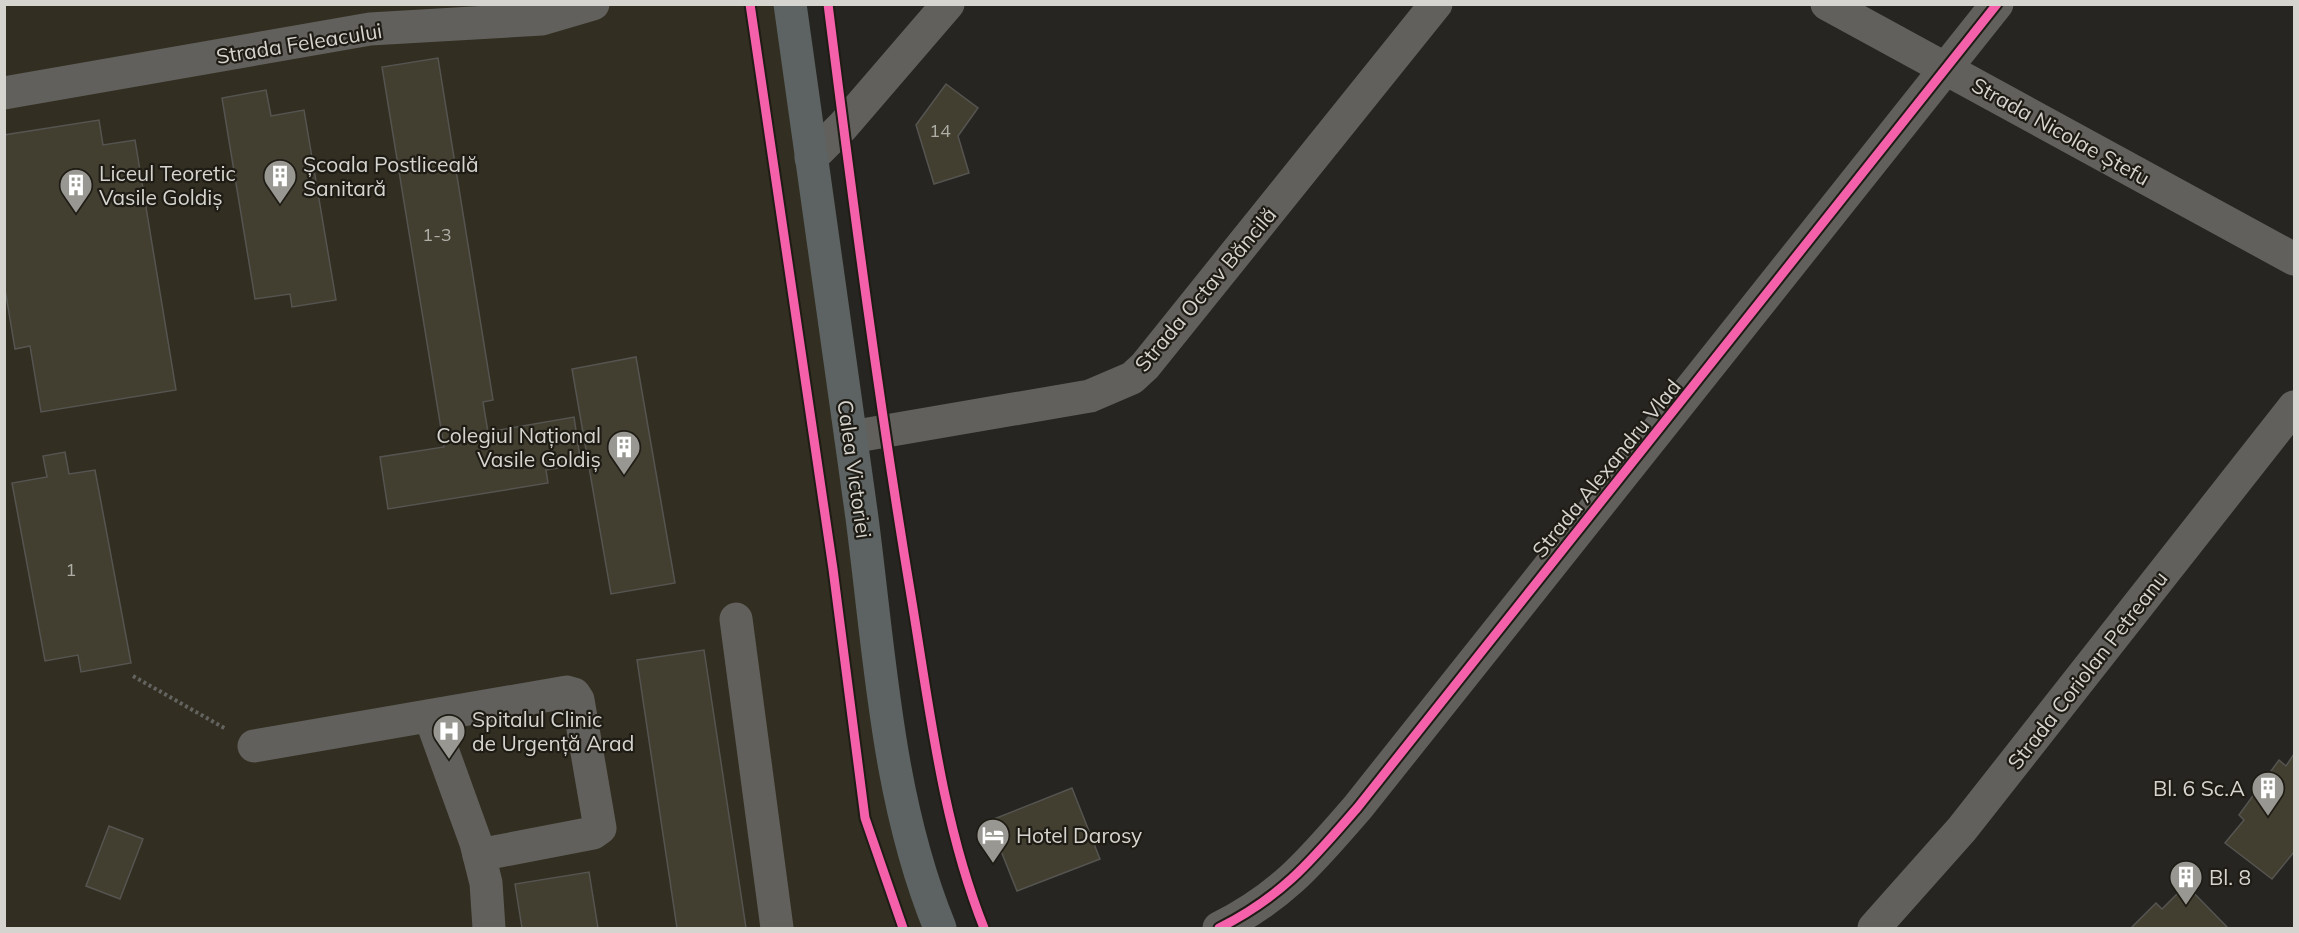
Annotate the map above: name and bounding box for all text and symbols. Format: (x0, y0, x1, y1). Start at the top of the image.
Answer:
street label: Strada Feleacului (214, 17, 384, 69)
street label: Strada Nicolae Ștefu (1967, 71, 2155, 192)
house number: 14 (929, 119, 951, 142)
place label: Școala Postliceală Sanitară (303, 151, 479, 201)
building icon: Școala Postliceală Sanitară (262, 158, 298, 205)
place label: Liceul Teoretic Vasile Goldiș (99, 160, 236, 211)
building icon: Liceul Teoretic Vasile Goldiș (58, 167, 94, 214)
street label: Strada Octav Băncilă (1129, 202, 1281, 376)
house number: 1-3 (422, 223, 452, 246)
street label: Strada Alexandru Vlad (1526, 374, 1686, 562)
street label: Calea Victoriei (832, 398, 878, 540)
place label: Colegiul Național Vasile Goldiș (436, 422, 601, 473)
building icon: Colegiul Național Vasile Goldiș (606, 429, 642, 476)
house number: 1 (66, 558, 76, 581)
street label: Strada Coriolan Petreanu (2001, 566, 2173, 774)
place label: Spitalul Clinic de Urgență Arad (472, 706, 634, 757)
hospital icon: Spitalul Clinic de Urgență Arad (431, 713, 467, 760)
building icon: Bl. 6 Sc.A (2250, 770, 2286, 817)
place label: Bl. 6 Sc.A (2153, 775, 2246, 801)
hotel icon: Hotel Darosy (975, 817, 1011, 864)
place label: Hotel Darosy (1016, 822, 1142, 848)
building icon: Bl. 8 (2168, 859, 2204, 906)
place label: Bl. 8 (2209, 864, 2251, 890)

